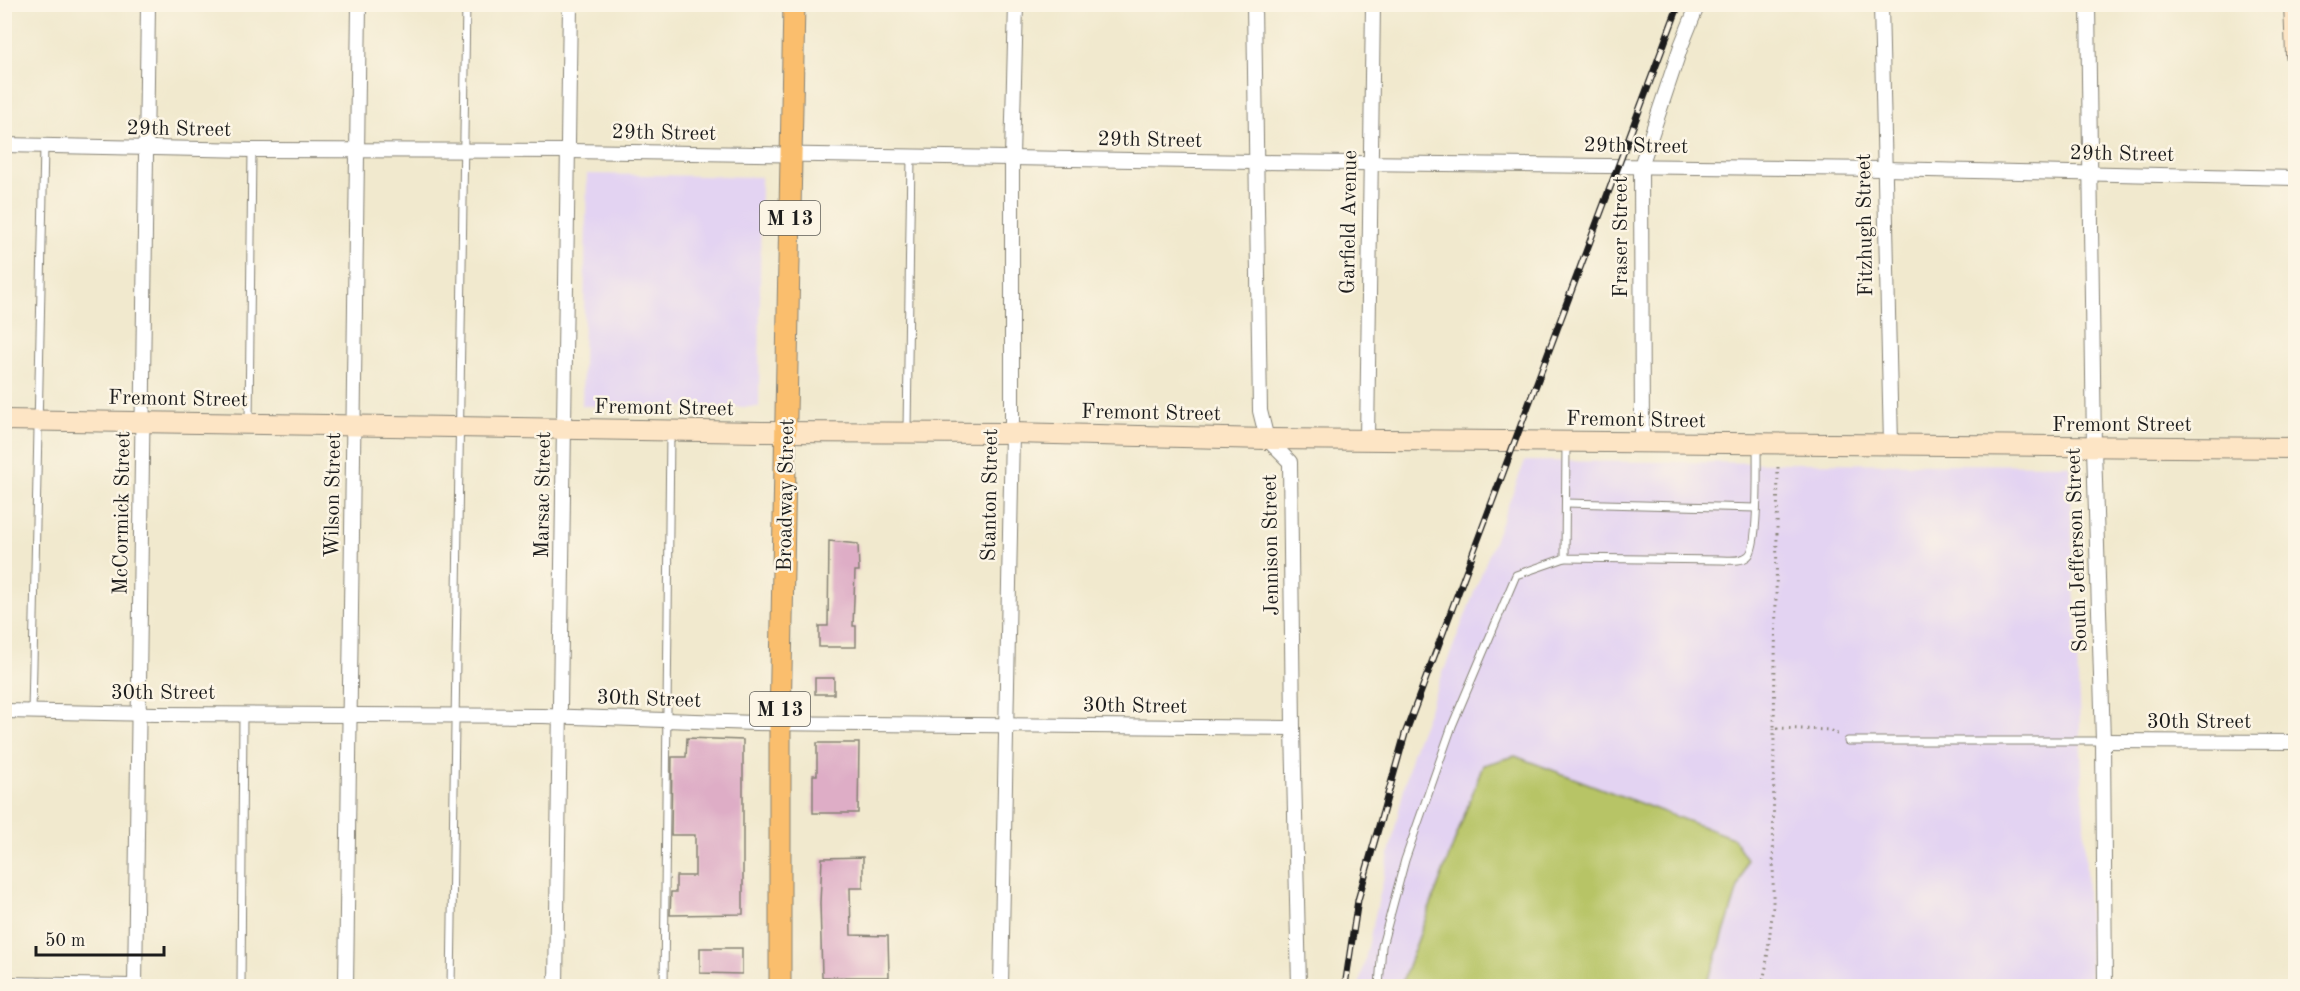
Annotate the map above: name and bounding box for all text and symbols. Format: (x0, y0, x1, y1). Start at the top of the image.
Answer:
street label: 29th Street (126, 118, 231, 141)
street label: 29th Street (611, 122, 716, 145)
street label: 29th Street (1097, 129, 1202, 152)
street label: 29th Street (1583, 135, 1688, 158)
street label: 29th Street (2069, 143, 2174, 166)
street label: Garfield Avenue (1338, 150, 1361, 294)
street label: Fitzhugh Street (1854, 153, 1877, 297)
street label: Fraser Street (1611, 176, 1632, 298)
road number: M 13 (760, 201, 820, 235)
street label: Fremont Street (108, 388, 248, 411)
street label: Fremont Street (594, 397, 734, 420)
street label: Fremont Street (1081, 402, 1221, 425)
street label: Fremont Street (1566, 409, 1706, 432)
street label: Fremont Street (2052, 415, 2192, 436)
street label: Broadway Street (775, 418, 798, 572)
street label: Stanton Street (979, 428, 1002, 562)
street label: McCormick Street (111, 431, 134, 595)
street label: Marsac Street (532, 431, 555, 559)
street label: Wilson Street (322, 432, 345, 558)
street label: South Jefferson Street (2063, 447, 2092, 653)
street label: Jennison Street (1260, 474, 1283, 616)
street label: 30th Street (111, 683, 215, 704)
street label: 30th Street (596, 687, 702, 712)
road number: M 13 (750, 692, 810, 726)
street label: 30th Street (1082, 695, 1187, 718)
street label: 30th Street (2147, 712, 2251, 733)
scale bar (36, 919, 164, 957)
text: 50 m (45, 932, 85, 950)

